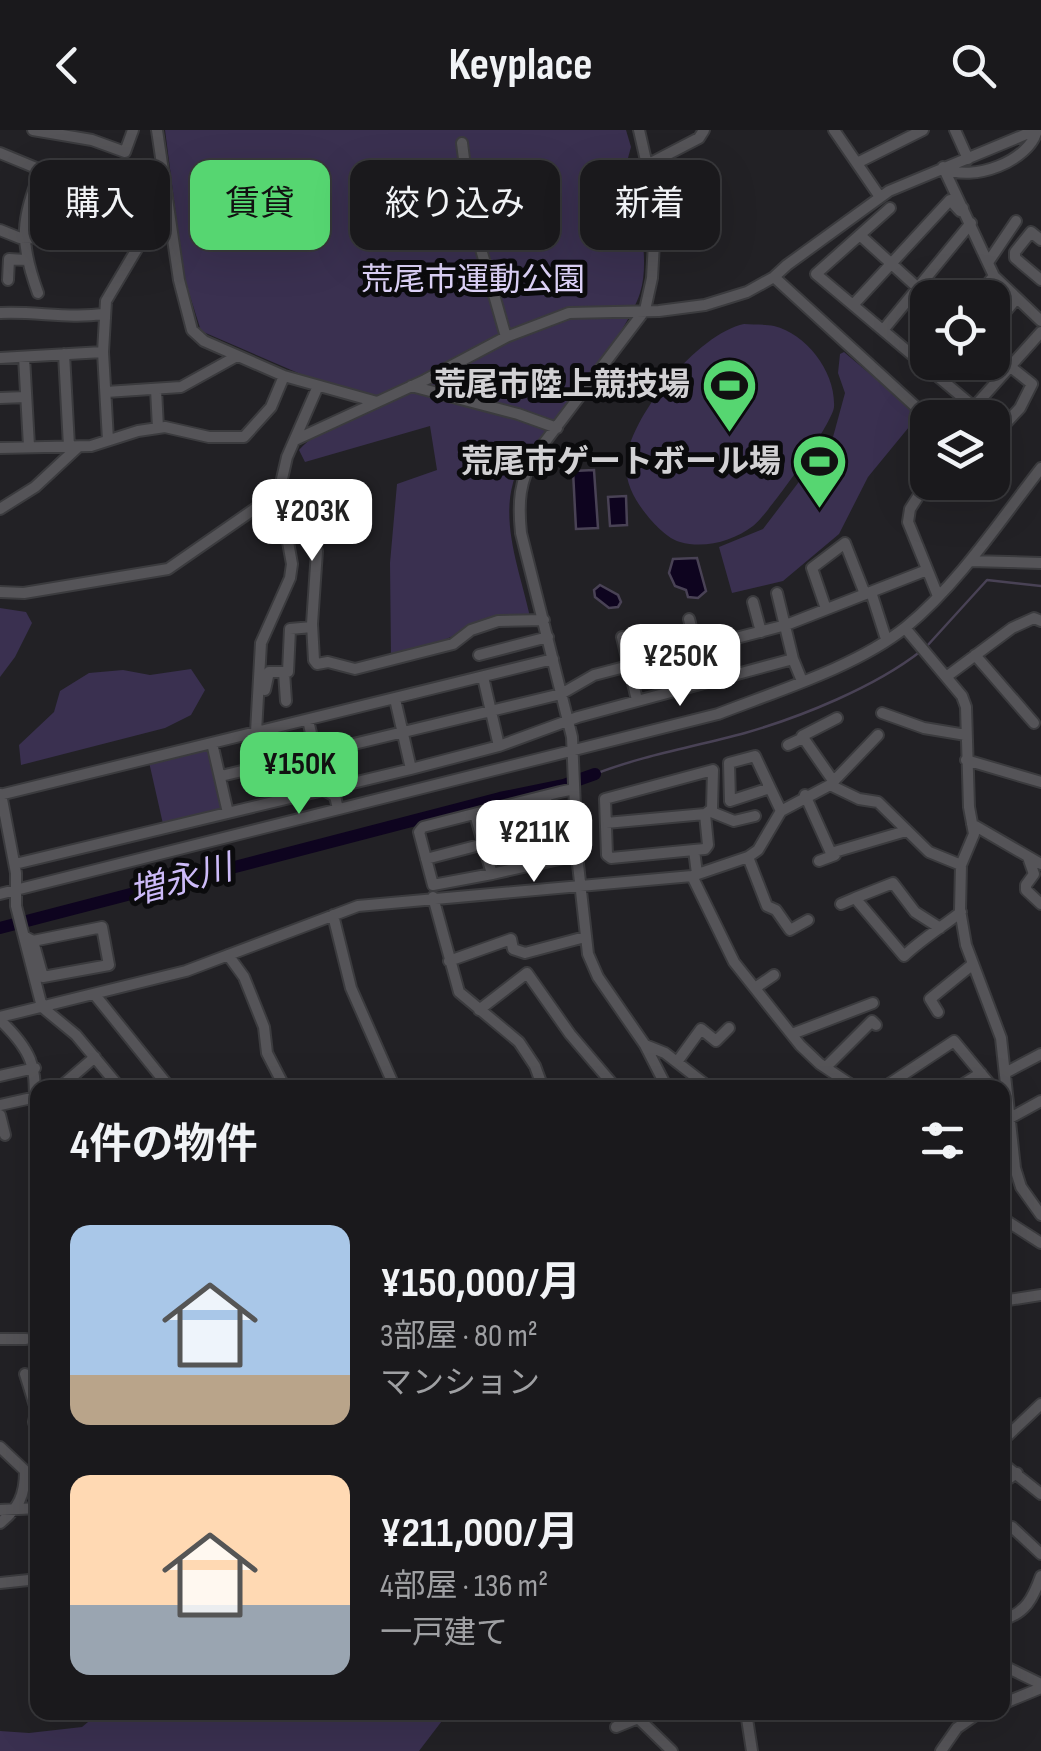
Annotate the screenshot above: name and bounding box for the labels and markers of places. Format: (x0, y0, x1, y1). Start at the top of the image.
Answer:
sports icon: 荒尾市陸上競技場 (699, 355, 759, 434)
place label: 荒尾市陸上競技場 (434, 366, 690, 405)
sports icon: 荒尾市ゲートボール場 (790, 432, 850, 511)
place label: 荒尾市ゲートボール場 (461, 443, 781, 482)
pin: ¥203K (242, 479, 382, 564)
pin: ¥250K (610, 624, 750, 709)
pin: ¥150K (229, 732, 369, 817)
pin: ¥211K (464, 800, 604, 885)

